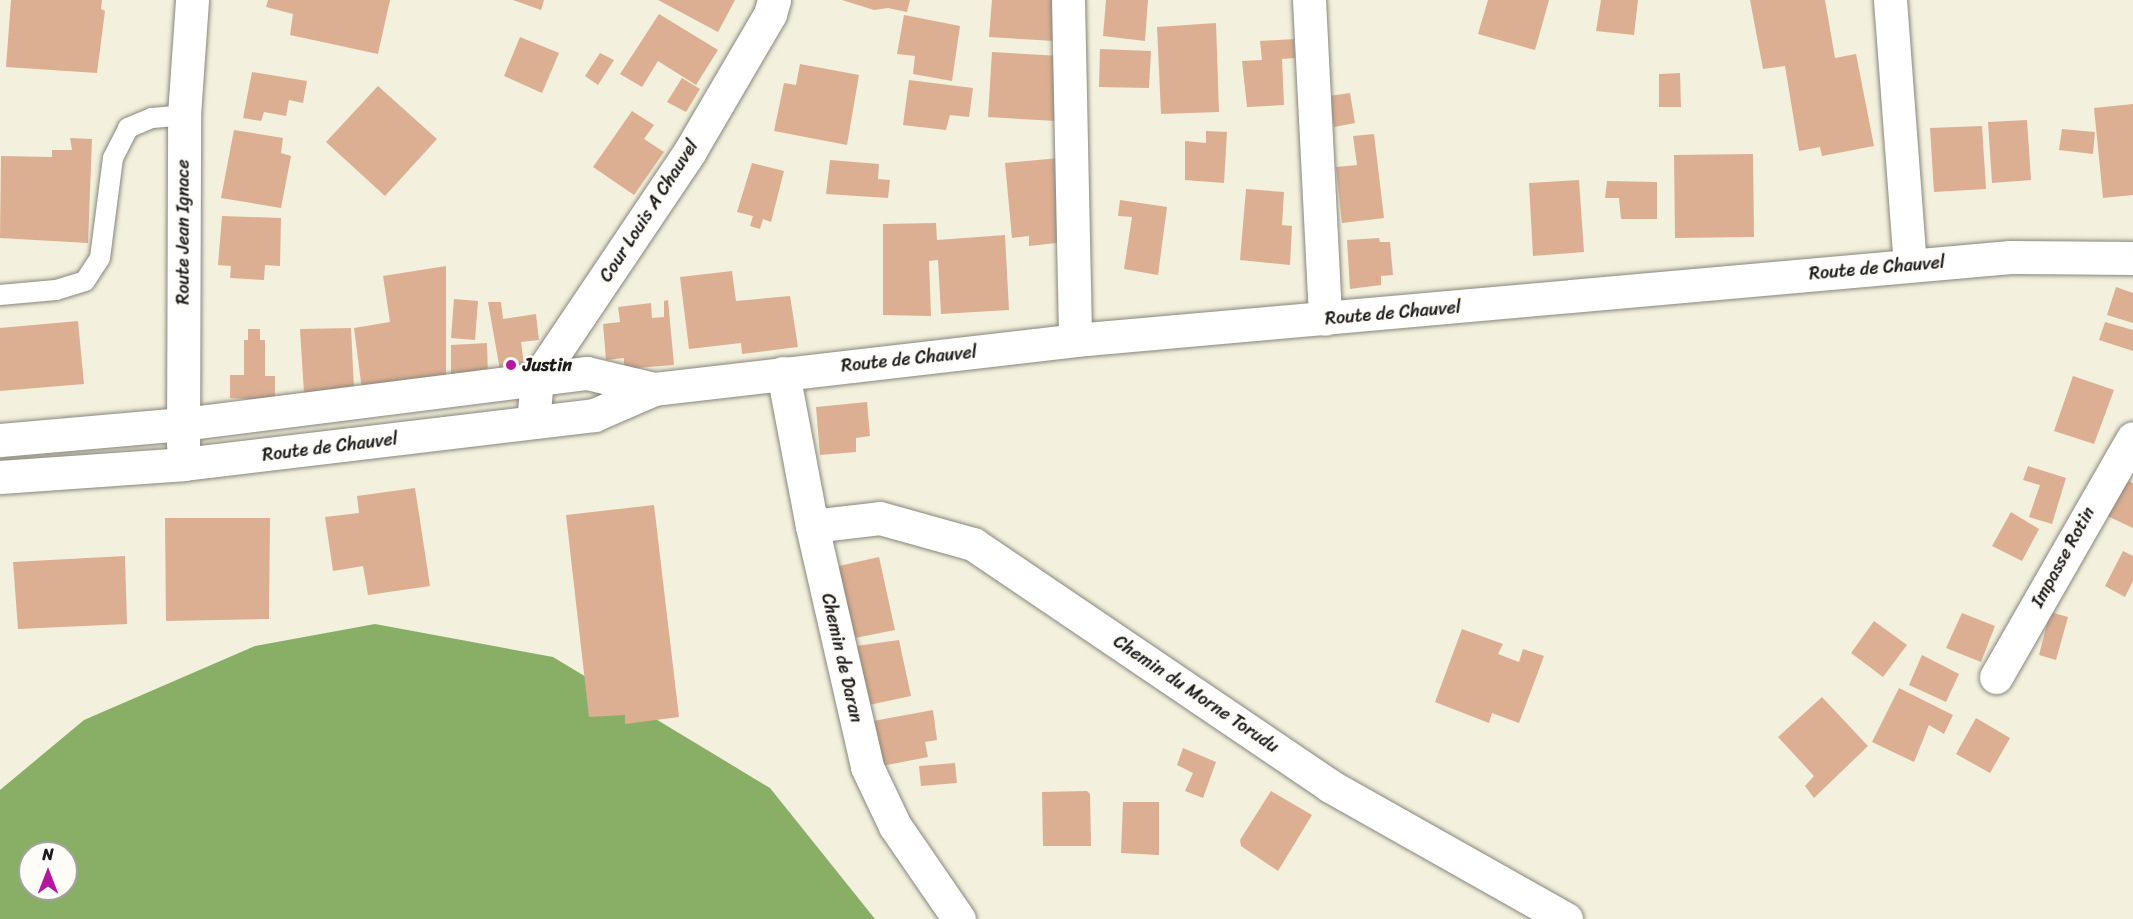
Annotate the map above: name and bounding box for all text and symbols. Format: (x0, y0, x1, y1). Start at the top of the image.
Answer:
street label: Cour Louis A Chauvel (595, 136, 703, 286)
street label: Route Jean Ignace (172, 159, 194, 305)
street label: Route de Chauvel (1808, 251, 1946, 285)
street label: Route de Chauvel (1324, 296, 1462, 330)
street label: Route de Chauvel (840, 341, 978, 377)
place label: Justin (523, 354, 572, 376)
marker: Justin (504, 358, 518, 372)
street label: Route de Chauvel (261, 428, 399, 466)
street label: Impasse Rotin (2026, 503, 2100, 611)
street label: Chemin de Daran (817, 591, 867, 725)
street label: Chemin du Morne Torudu (1109, 630, 1283, 758)
text: N (42, 840, 54, 869)
north arrow (18, 841, 78, 901)

